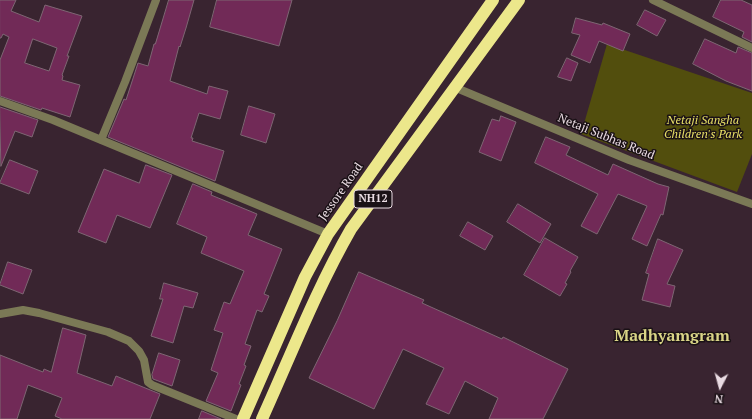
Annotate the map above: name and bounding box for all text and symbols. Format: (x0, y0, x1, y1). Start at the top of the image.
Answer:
street label: Netaji Subhas Road (555, 111, 657, 163)
park label: Netaji Sangha Children's Park (664, 114, 742, 142)
street label: Jessore Road (316, 160, 366, 224)
road number: NH12 (354, 190, 392, 208)
district label: Madhyamgram (614, 326, 730, 346)
north arrow (700, 367, 740, 407)
text: N (714, 392, 724, 406)

